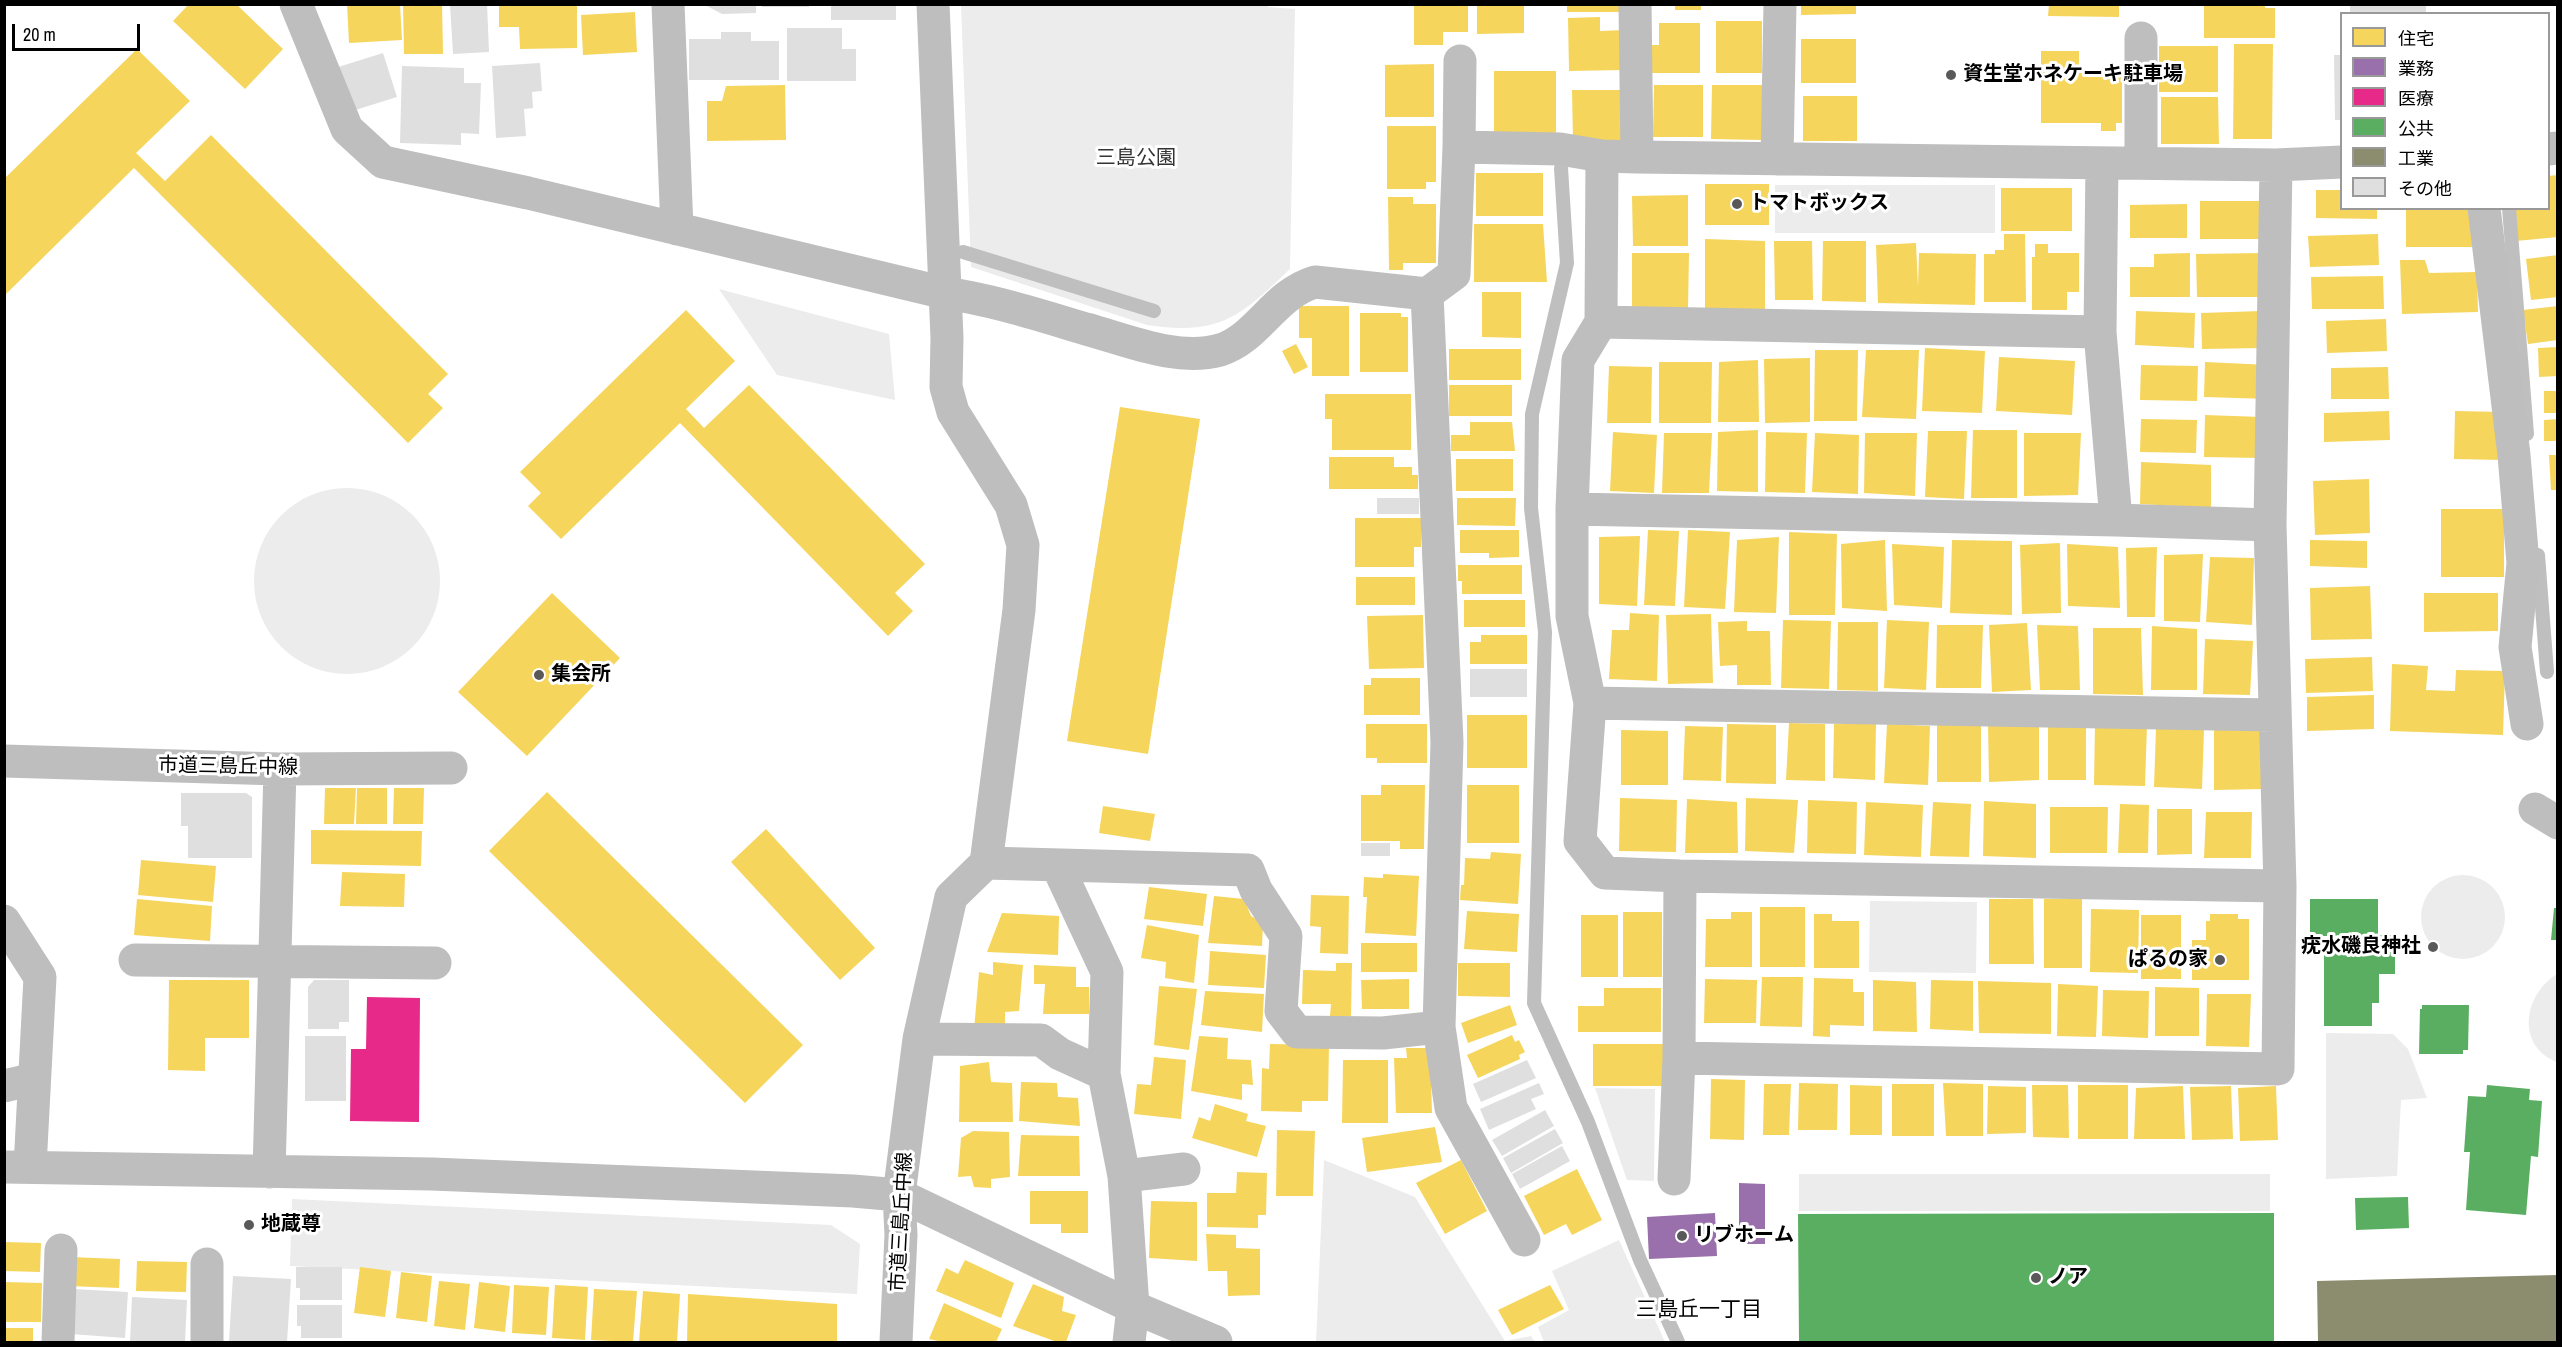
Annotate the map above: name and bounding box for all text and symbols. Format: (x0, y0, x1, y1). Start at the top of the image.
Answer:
scale bar (15, 12, 142, 50)
legend (2340, 12, 2550, 210)
text: 20 m (23, 22, 56, 47)
text: 住宅 (2398, 26, 2434, 51)
text: 業務 (2398, 56, 2434, 81)
place label: 資生堂ホネケーキ駐車場 (1963, 63, 2183, 87)
marker: 資生堂ホネケーキ駐車場 (1944, 68, 1958, 82)
text: 医療 (2398, 86, 2434, 111)
text: 公共 (2398, 116, 2434, 141)
text: 工業 (2398, 146, 2434, 171)
park label: 三島公園 (1096, 147, 1176, 171)
text: その他 (2398, 176, 2452, 201)
place label: トマトボックス (1749, 192, 1889, 216)
marker: トマトボックス (1730, 197, 1744, 211)
place label: 集会所 (551, 663, 611, 687)
marker: 集会所 (532, 668, 546, 682)
street label: 市道三島丘中線 (158, 754, 298, 780)
place label: 疣水磯良神社 (2301, 935, 2421, 959)
marker: 疣水磯良神社 (2426, 940, 2440, 954)
place label: ぱるの家 (2128, 948, 2208, 972)
marker: ぱるの家 (2213, 953, 2227, 967)
street label: 市道三島丘中線 (886, 1151, 918, 1293)
place label: 地蔵尊 (261, 1213, 321, 1237)
marker: 地蔵尊 (242, 1218, 256, 1232)
place label: リブホーム (1694, 1224, 1794, 1248)
marker: リブホーム (1675, 1229, 1689, 1243)
place label: ノア (2048, 1266, 2088, 1290)
marker: ノア (2029, 1271, 2043, 1285)
district label: 三島丘一丁目 (1636, 1297, 1762, 1323)

